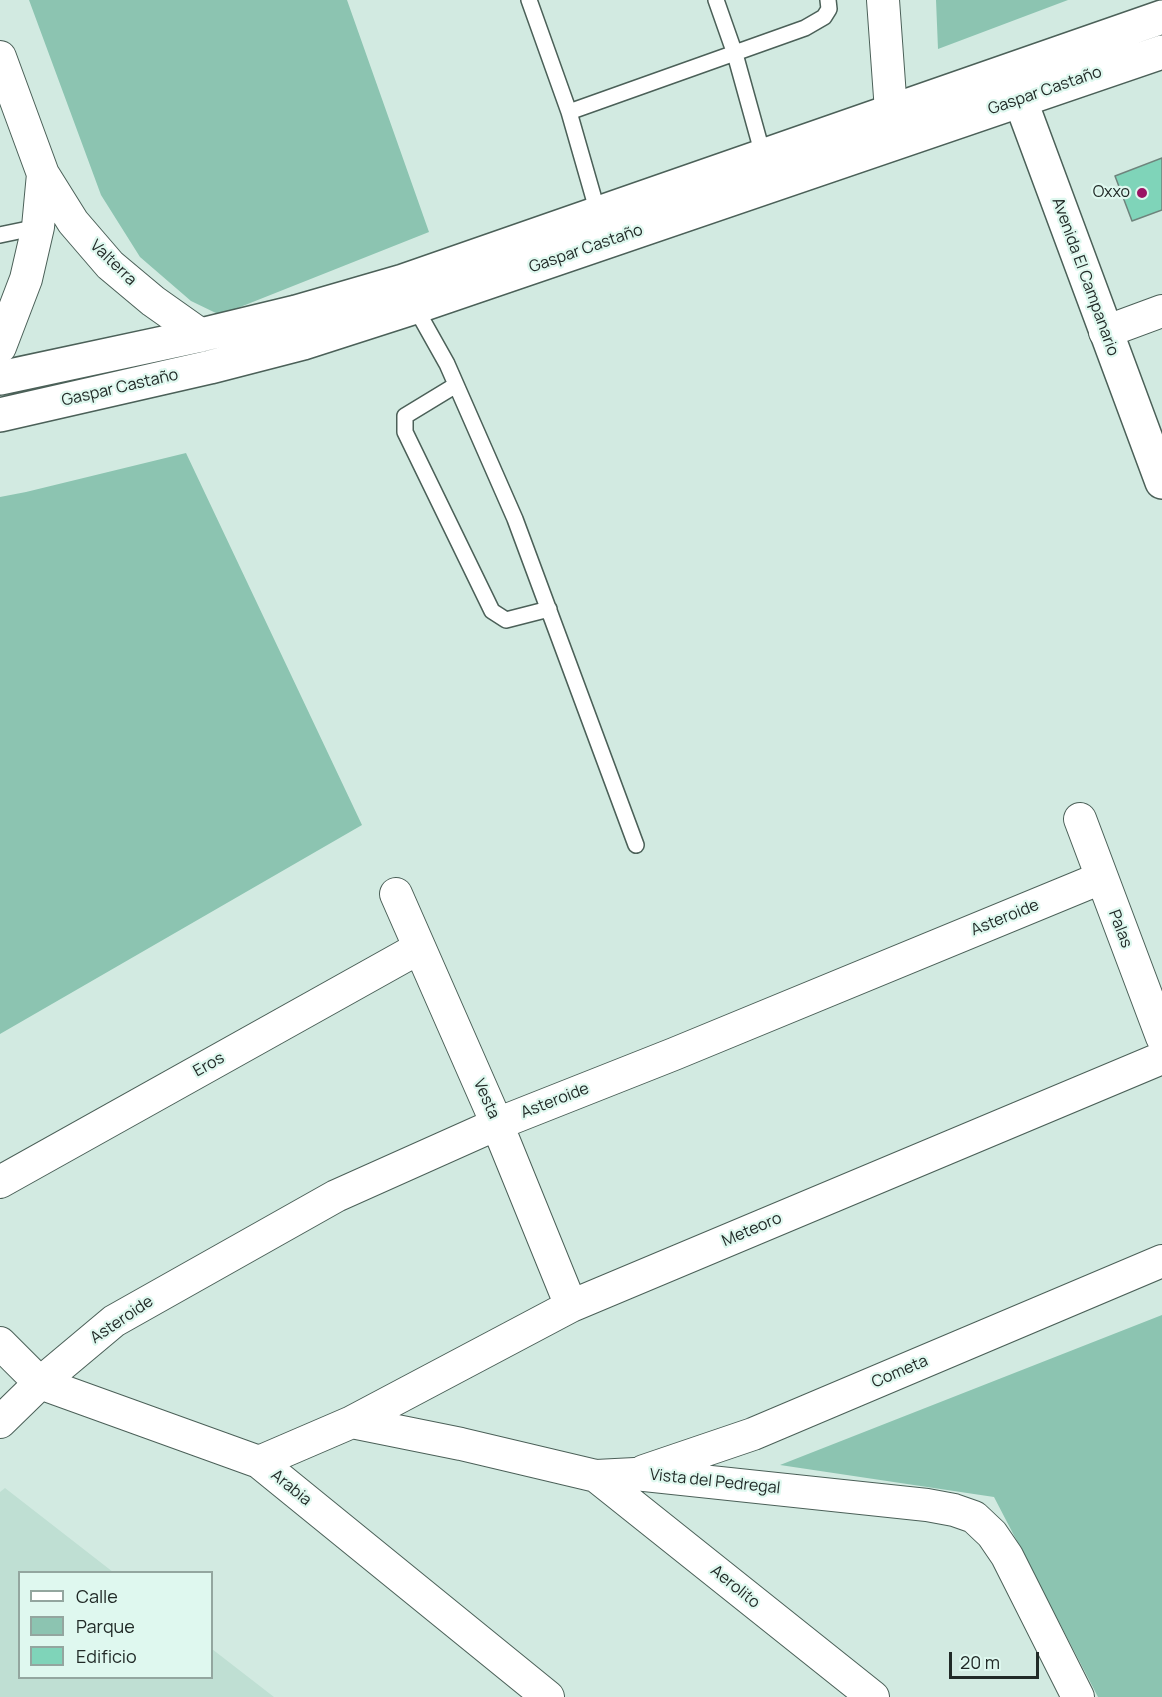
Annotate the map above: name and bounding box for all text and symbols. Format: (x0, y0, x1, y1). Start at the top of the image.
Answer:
street label: Gaspar Castaño (986, 63, 1104, 119)
place label: Oxxo (1093, 183, 1130, 203)
marker: Oxxo (1135, 186, 1149, 200)
street label: Avenida El Campanario (1047, 195, 1123, 359)
street label: Gaspar Castaño (527, 221, 645, 277)
street label: Valterra (86, 236, 140, 290)
street label: Gaspar Castaño (60, 365, 180, 411)
street label: Asteroide (968, 896, 1042, 940)
street label: Palas (1104, 907, 1136, 951)
street label: Eros (190, 1049, 228, 1081)
street label: Vesta (469, 1076, 503, 1122)
street label: Asteroide (518, 1079, 592, 1123)
street label: Meteoro (719, 1209, 785, 1251)
street label: Asteroide (87, 1292, 157, 1348)
street label: Cometa (869, 1352, 931, 1392)
street label: Arabia (267, 1466, 315, 1510)
street label: Vista del Pedregal (649, 1466, 781, 1498)
street label: Aerolito (707, 1561, 763, 1613)
legend (18, 1571, 213, 1679)
text: Calle (76, 1584, 118, 1608)
text: Parque (76, 1614, 135, 1638)
scale bar (952, 1640, 1042, 1678)
text: Edificio (76, 1644, 137, 1668)
text: 20 m (960, 1650, 1000, 1674)

